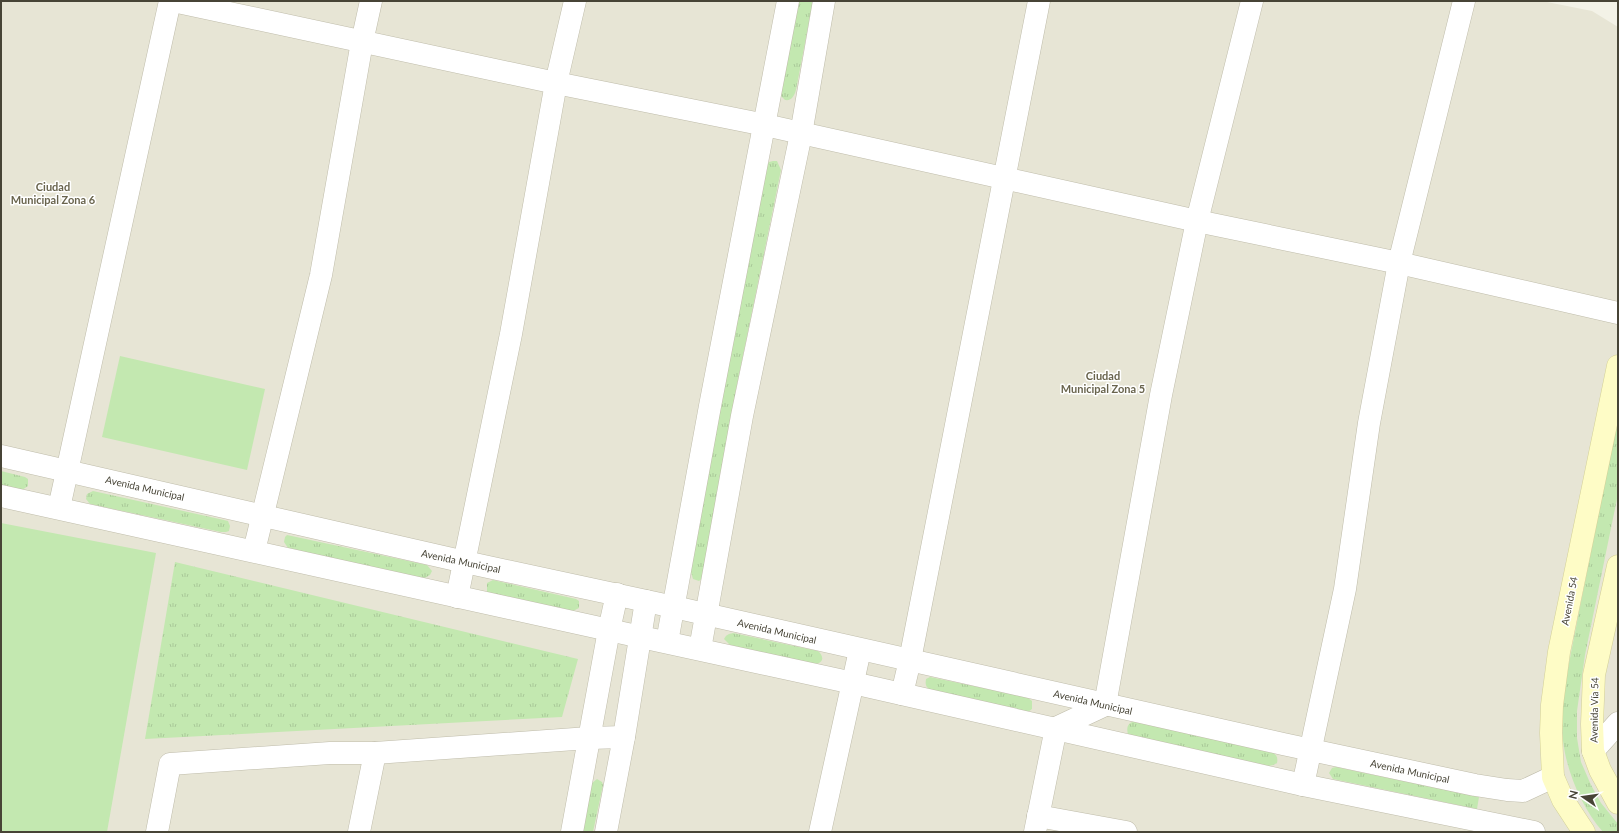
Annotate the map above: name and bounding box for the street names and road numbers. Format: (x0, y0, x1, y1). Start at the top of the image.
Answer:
street label: Avenida Municipal (104, 473, 186, 503)
street label: Avenida Municipal (420, 547, 502, 575)
street label: Avenida 54 (1558, 575, 1580, 626)
street label: Avenida Municipal (736, 616, 818, 646)
street label: Avenida Vía 54 (1587, 677, 1601, 743)
street label: Avenida Municipal (1052, 687, 1134, 717)
street label: Avenida Municipal (1369, 757, 1451, 785)

